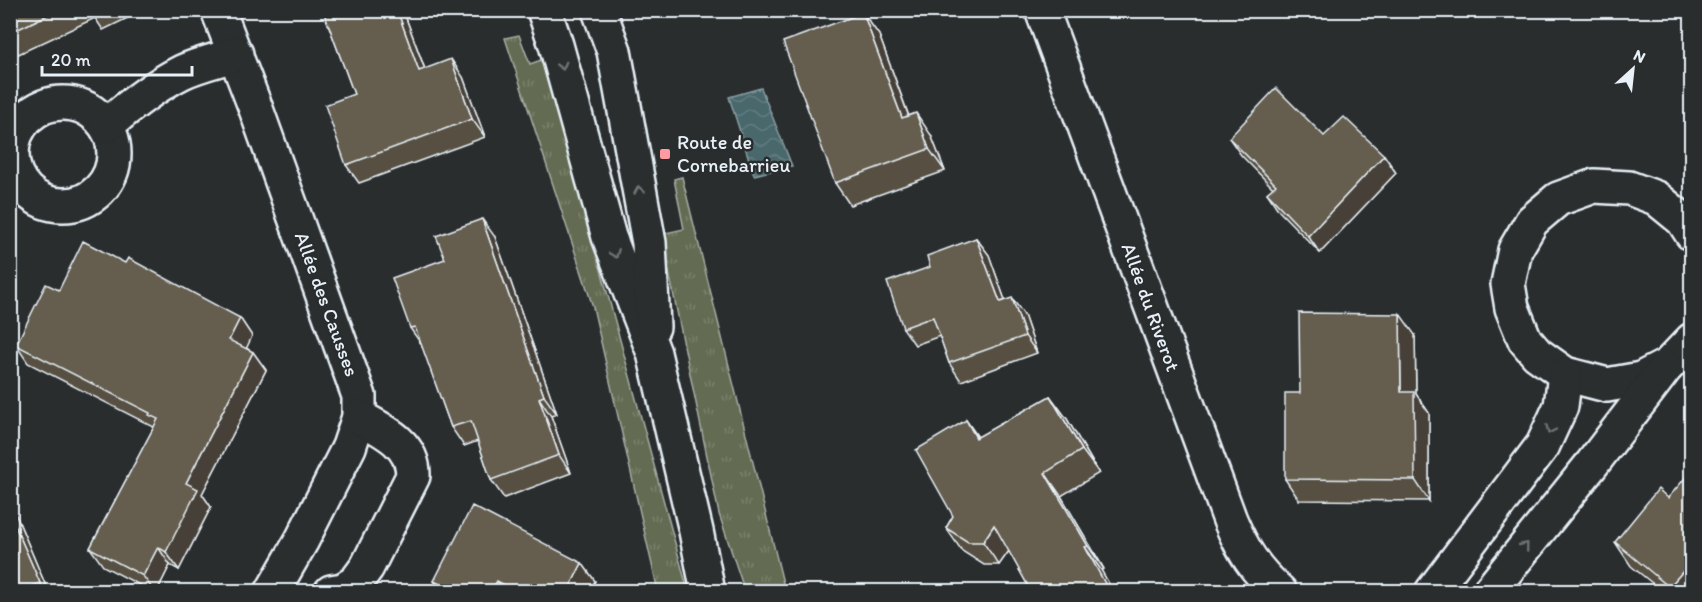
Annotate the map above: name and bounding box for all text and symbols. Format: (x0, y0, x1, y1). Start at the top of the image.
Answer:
scale bar (42, 39, 192, 77)
north arrow (1603, 39, 1663, 99)
text: N (1630, 45, 1649, 67)
text: 20 m (51, 49, 91, 71)
one-way arrow (555, 60, 567, 71)
place label: Route de Cornebarrieu (677, 130, 790, 177)
marker: Route de Cornebarrieu (658, 147, 672, 161)
one-way arrow (633, 186, 646, 196)
street label: Allée des Causses (290, 228, 364, 380)
street label: Allée du Riverot (1117, 239, 1185, 375)
one-way arrow (608, 248, 620, 259)
one-way arrow (1545, 424, 1557, 435)
one-way arrow (1518, 542, 1529, 553)

